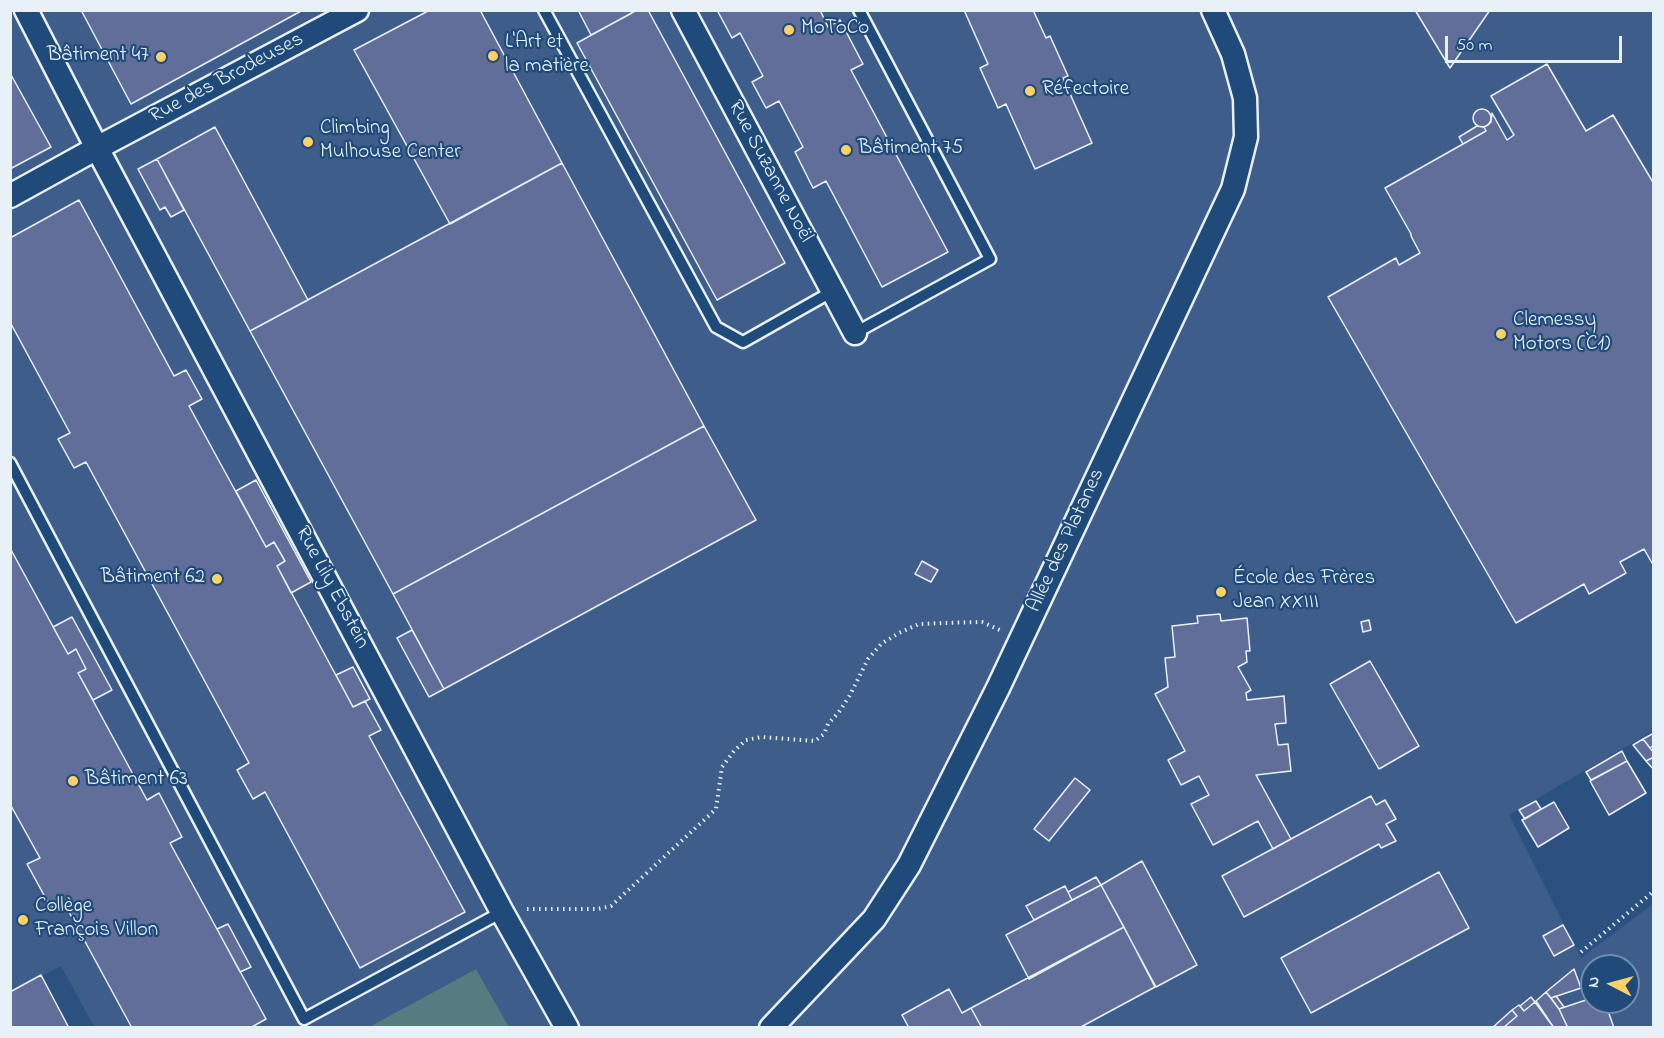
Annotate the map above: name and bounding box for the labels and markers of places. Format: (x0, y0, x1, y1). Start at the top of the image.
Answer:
place label: MoToCo (801, 17, 869, 43)
marker: MoToCo (782, 23, 796, 37)
place label: L'Art et la matière (505, 31, 589, 81)
place label: Bâtiment 47 (47, 44, 149, 70)
marker: L'Art et la matière (486, 49, 500, 63)
marker: Bâtiment 47 (154, 50, 168, 64)
place label: Réfectoire (1042, 78, 1129, 104)
marker: Réfectoire (1023, 84, 1037, 98)
place label: Climbing Mulhouse Center (320, 117, 461, 167)
marker: Climbing Mulhouse Center (301, 135, 315, 149)
place label: Bâtiment 75 (858, 137, 963, 163)
marker: Bâtiment 75 (839, 143, 853, 157)
place label: Clemessy Motors (C1) (1513, 309, 1610, 359)
marker: Clemessy Motors (C1) (1494, 327, 1508, 341)
place label: Bâtiment 62 (101, 566, 205, 592)
place label: École des Frères Jean XXIII (1233, 567, 1375, 617)
marker: Bâtiment 62 (210, 572, 224, 586)
marker: École des Frères Jean XXIII (1214, 585, 1228, 599)
place label: Bâtiment 63 (85, 768, 188, 794)
marker: Bâtiment 63 (66, 774, 80, 788)
place label: Collège François Villon (35, 895, 158, 945)
marker: Collège François Villon (16, 913, 30, 927)

